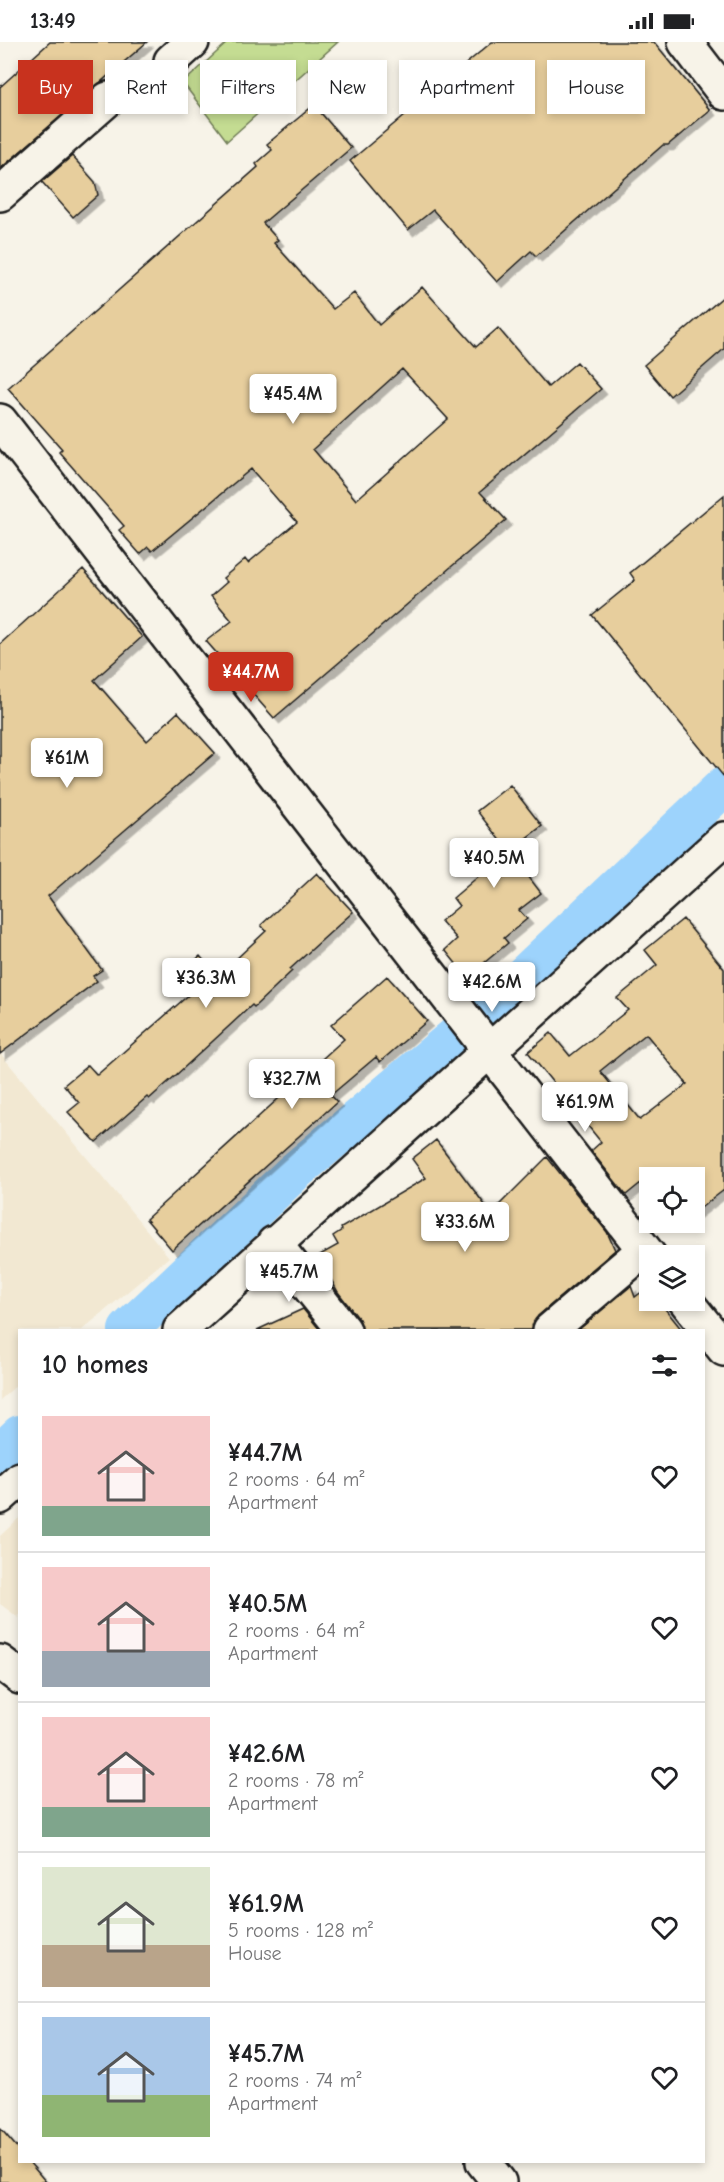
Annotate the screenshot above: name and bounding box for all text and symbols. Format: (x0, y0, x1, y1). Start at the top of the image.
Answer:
text: 13:49 (30, 8, 76, 34)
chip: Buy (18, 60, 93, 114)
chip: Rent (105, 60, 188, 114)
chip: Filters (200, 60, 296, 114)
chip: New (308, 60, 387, 114)
chip: Apartment (399, 60, 535, 114)
chip: House (547, 60, 645, 114)
pin: ¥45.4M (244, 374, 342, 425)
text: ¥45.4M (264, 382, 322, 405)
pin: ¥44.7M (202, 652, 300, 703)
text: ¥44.7M (222, 660, 280, 683)
pin: ¥61M (31, 738, 103, 789)
text: ¥61M (45, 746, 89, 769)
pin: ¥40.5M (445, 838, 543, 889)
text: ¥40.5M (463, 846, 525, 869)
pin: ¥36.3M (157, 958, 255, 1009)
pin: ¥42.6M (443, 962, 541, 1013)
text: ¥36.3M (176, 966, 236, 989)
text: ¥42.6M (462, 970, 522, 993)
pin: ¥32.7M (243, 1059, 341, 1110)
text: ¥32.7M (263, 1067, 321, 1090)
pin: ¥61.9M (536, 1082, 634, 1133)
text: ¥61.9M (556, 1090, 614, 1113)
map controls (639, 1167, 705, 1311)
button: locate (639, 1167, 705, 1233)
pin: ¥33.6M (416, 1202, 514, 1253)
text: ¥33.6M (435, 1210, 495, 1233)
button: layers (639, 1245, 705, 1311)
pin: ¥45.7M (240, 1252, 338, 1303)
text: ¥45.7M (260, 1260, 318, 1283)
icon: filters (648, 1349, 681, 1382)
text: 10 homes (42, 1350, 148, 1380)
text: ¥44.7M (228, 1438, 303, 1468)
icon: home (90, 1440, 162, 1512)
icon: heart (648, 1460, 681, 1493)
text: 2 rooms · 64 m² (228, 1468, 364, 1491)
text: Apartment (228, 1491, 318, 1514)
text: ¥40.5M (228, 1589, 307, 1619)
icon: home (90, 1591, 162, 1663)
icon: heart (648, 1611, 681, 1644)
text: 2 rooms · 64 m² (228, 1619, 364, 1642)
text: Apartment (228, 1642, 318, 1665)
text: ¥42.6M (228, 1739, 305, 1769)
icon: home (90, 1741, 162, 1813)
icon: heart (648, 1761, 681, 1794)
text: 2 rooms · 78 m² (228, 1769, 364, 1792)
text: Apartment (228, 1792, 318, 1815)
text: ¥61.9M (228, 1889, 304, 1919)
icon: home (90, 1891, 162, 1963)
icon: heart (648, 1911, 681, 1944)
text: 5 rooms · 128 m² (228, 1919, 373, 1942)
text: House (228, 1942, 282, 1965)
text: ¥45.7M (228, 2039, 304, 2069)
icon: home (90, 2041, 162, 2113)
icon: heart (648, 2061, 681, 2094)
text: 2 rooms · 74 m² (228, 2069, 361, 2092)
text: Apartment (228, 2092, 318, 2115)

